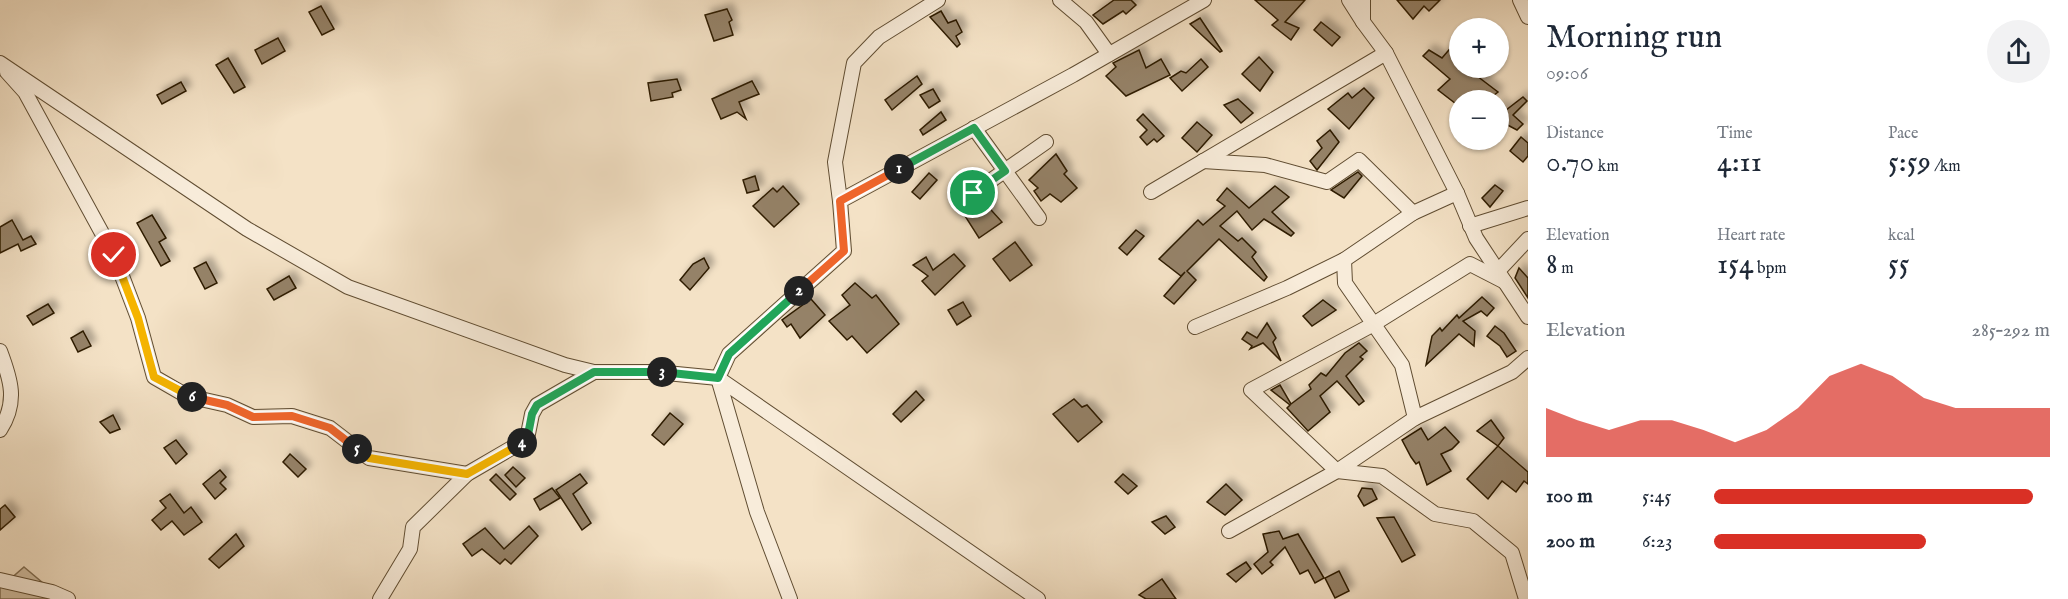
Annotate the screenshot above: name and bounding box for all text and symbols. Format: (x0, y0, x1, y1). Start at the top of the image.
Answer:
text: Morning run (1546, 17, 1722, 59)
map controls (1449, 18, 1509, 150)
button: + (1449, 18, 1509, 78)
button: share (1987, 20, 2050, 83)
text: 09:06 (1546, 61, 1588, 86)
button: − (1449, 90, 1509, 150)
text: Distance (1546, 124, 1604, 144)
text: Time (1717, 124, 1753, 144)
text: Pace (1888, 124, 1918, 144)
text: 0.70 (1546, 144, 1594, 182)
text: 4:11 (1717, 144, 1762, 182)
text: 5:59 (1888, 144, 1931, 182)
pin: 1 (884, 154, 914, 184)
text: km (1594, 157, 1619, 177)
text: /km (1931, 157, 1961, 177)
text: 1 (896, 159, 902, 179)
pin (947, 167, 998, 218)
icon: arrive (956, 176, 989, 209)
text: Elevation (1546, 226, 1609, 246)
text: Heart rate (1717, 226, 1785, 246)
text: kcal (1888, 226, 1915, 246)
pin (88, 229, 139, 280)
icon: check (97, 238, 130, 271)
text: 8 (1546, 246, 1558, 284)
text: 154 (1717, 246, 1754, 284)
text: 55 (1888, 246, 1910, 284)
text: m (1558, 259, 1574, 279)
text: bpm (1754, 259, 1787, 279)
pin: 2 (784, 276, 814, 306)
text: 2 (795, 281, 803, 301)
text: Elevation (1546, 318, 1625, 343)
text: 285–292 m (1972, 318, 2050, 343)
pin: 3 (647, 357, 677, 387)
text: 3 (659, 362, 665, 382)
pin: 6 (177, 382, 207, 412)
text: 6 (189, 387, 195, 407)
pin: 4 (507, 428, 537, 458)
text: 4 (518, 433, 526, 453)
pin: 5 (342, 434, 372, 464)
text: 5 (354, 439, 360, 459)
text: 100 m (1546, 484, 1593, 509)
text: 5:45 (1642, 484, 1672, 509)
text: 200 m (1546, 529, 1595, 554)
text: 6:23 (1642, 529, 1673, 554)

